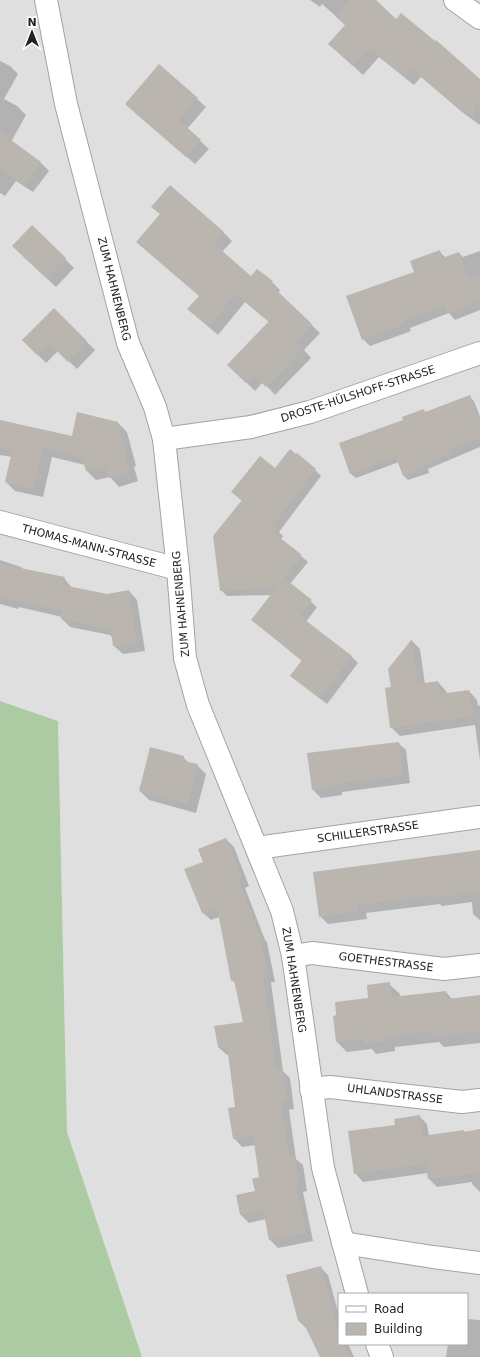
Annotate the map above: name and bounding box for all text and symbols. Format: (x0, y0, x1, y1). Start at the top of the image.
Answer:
north arrow (12, 12, 52, 52)
text: N (27, 16, 37, 29)
street label: ZUM HAHNENBERG (95, 236, 133, 342)
street label: DROSTE-HÜLSHOFF-STRASSE (279, 363, 437, 425)
street label: THOMAS-MANN-STRASSE (20, 522, 158, 570)
street label: ZUM HAHNENBERG (170, 550, 192, 658)
street label: SCHILLERSTRASSE (316, 818, 420, 846)
street label: ZUM HAHNENBERG (279, 926, 309, 1034)
street label: GOETHESTRASSE (338, 950, 434, 974)
street label: UHLANDSTRASSE (346, 1082, 444, 1106)
legend (338, 1293, 468, 1345)
text: Road (374, 1302, 404, 1316)
text: Building (374, 1322, 423, 1336)

